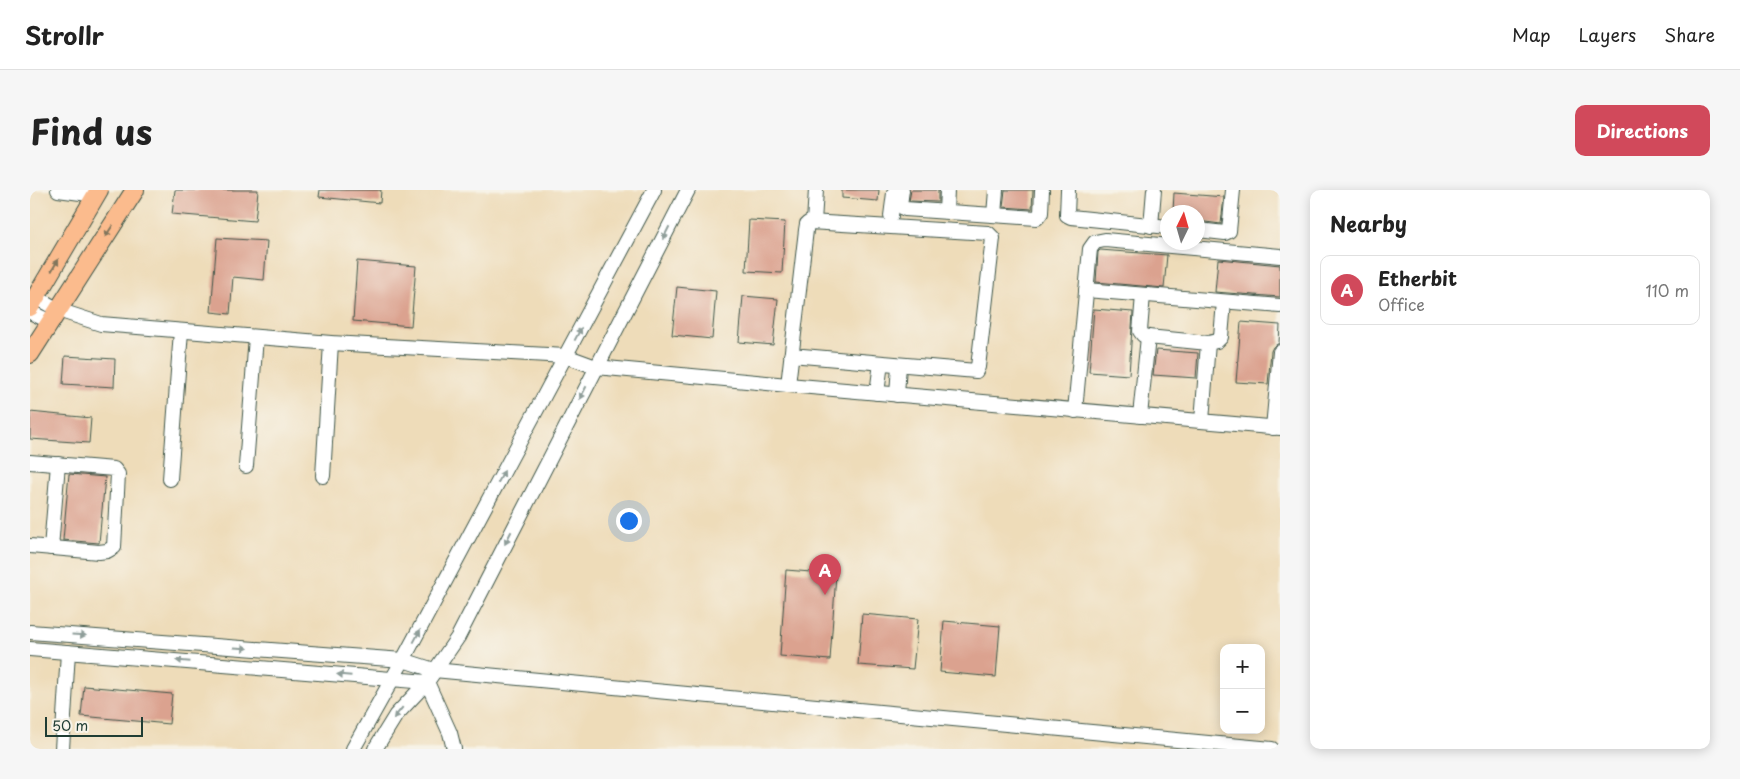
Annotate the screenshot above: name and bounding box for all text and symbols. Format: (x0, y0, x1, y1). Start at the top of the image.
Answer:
text: Strollr (25, 17, 104, 53)
text: Map (1512, 21, 1551, 48)
text: Layers (1579, 21, 1636, 48)
text: Share (1664, 21, 1715, 48)
text: Find us (30, 104, 152, 157)
button: Directions (1575, 105, 1710, 156)
north arrow (1160, 205, 1205, 250)
text: Nearby (1330, 207, 1407, 239)
one-way arrow (104, 224, 113, 238)
one-way arrow (662, 226, 670, 240)
one-way arrow (50, 259, 59, 272)
text: Etherbit (1378, 264, 1457, 292)
text: A (1341, 278, 1353, 302)
text: 110 m (1646, 278, 1689, 302)
text: Office (1378, 292, 1425, 316)
one-way arrow (574, 326, 582, 341)
one-way arrow (579, 386, 587, 400)
one-way arrow (497, 470, 506, 484)
your location (616, 508, 642, 534)
one-way arrow (504, 530, 512, 545)
pin: A (809, 554, 841, 595)
one-way arrow (412, 629, 421, 643)
one-way arrow (71, 632, 87, 640)
one-way arrow (233, 644, 249, 652)
map controls (1220, 644, 1265, 734)
button: + (1220, 644, 1265, 689)
one-way arrow (174, 657, 190, 665)
one-way arrow (336, 670, 352, 678)
button: − (1220, 689, 1265, 734)
one-way arrow (393, 707, 404, 720)
scale bar (45, 714, 142, 737)
text: 50 m (52, 715, 88, 736)

